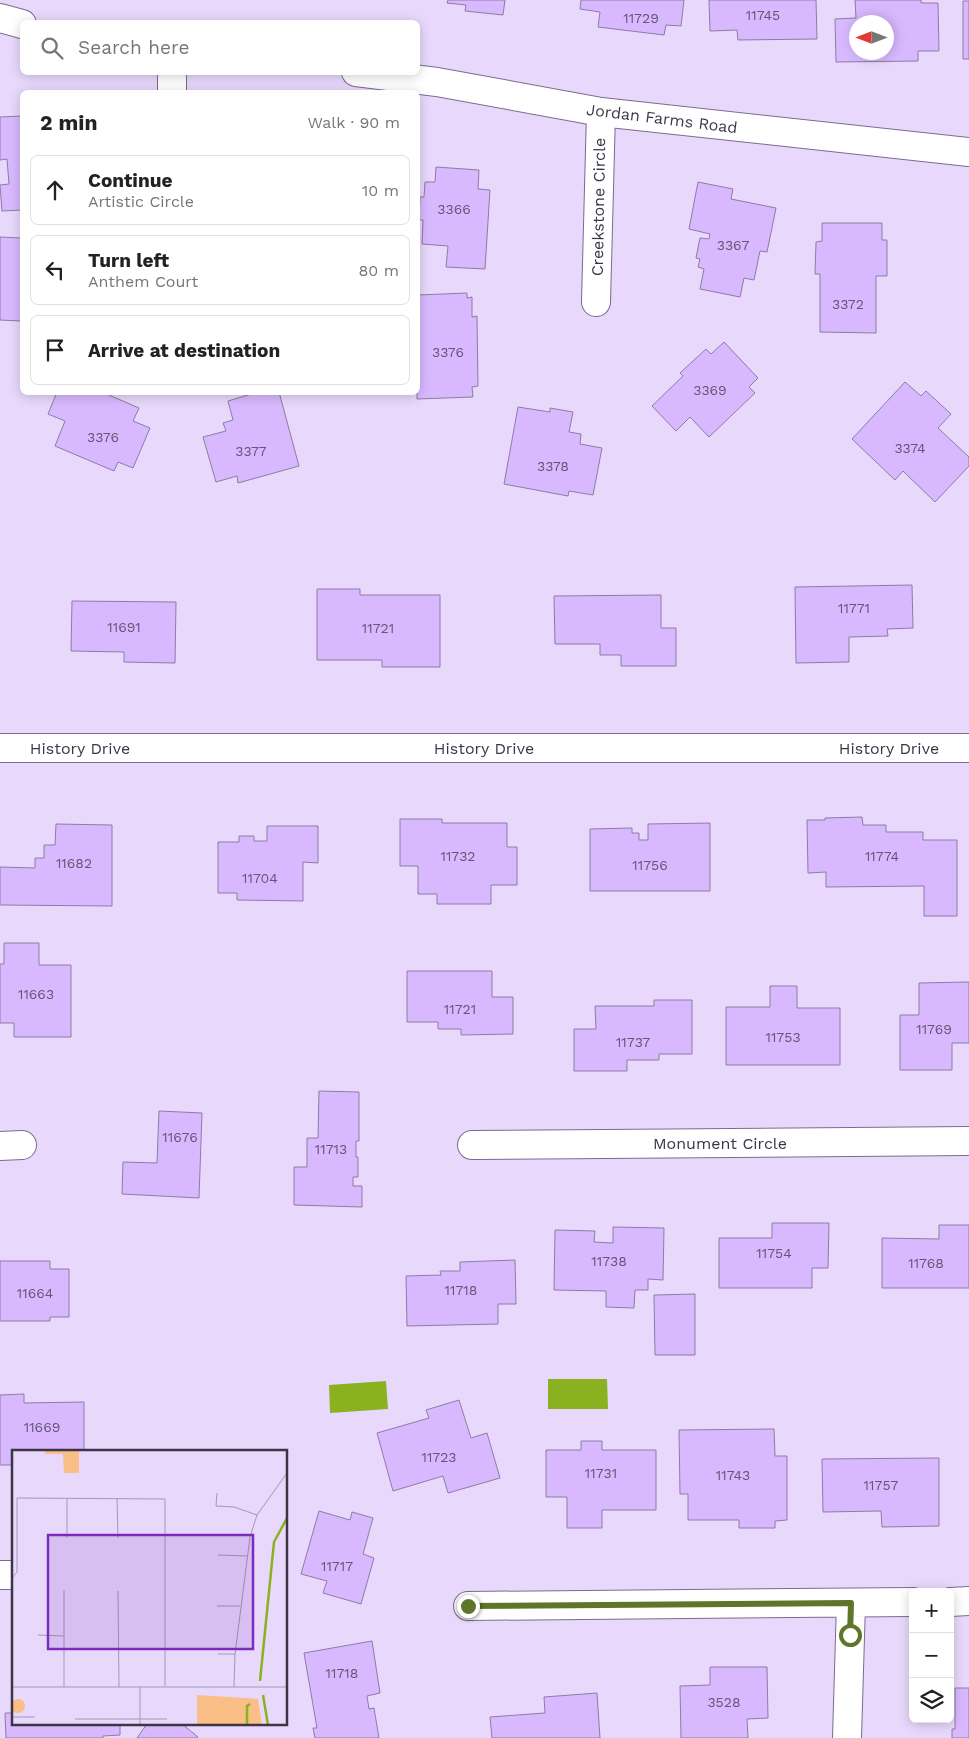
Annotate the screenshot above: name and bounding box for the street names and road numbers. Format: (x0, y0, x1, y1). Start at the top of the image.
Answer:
street label: Jordan Farms Road (585, 100, 739, 137)
street label: Creekstone Circle (588, 138, 609, 276)
street label: History Drive (30, 739, 130, 758)
street label: History Drive (434, 739, 534, 758)
street label: History Drive (839, 739, 939, 758)
street label: Monument Circle (653, 1134, 787, 1153)

